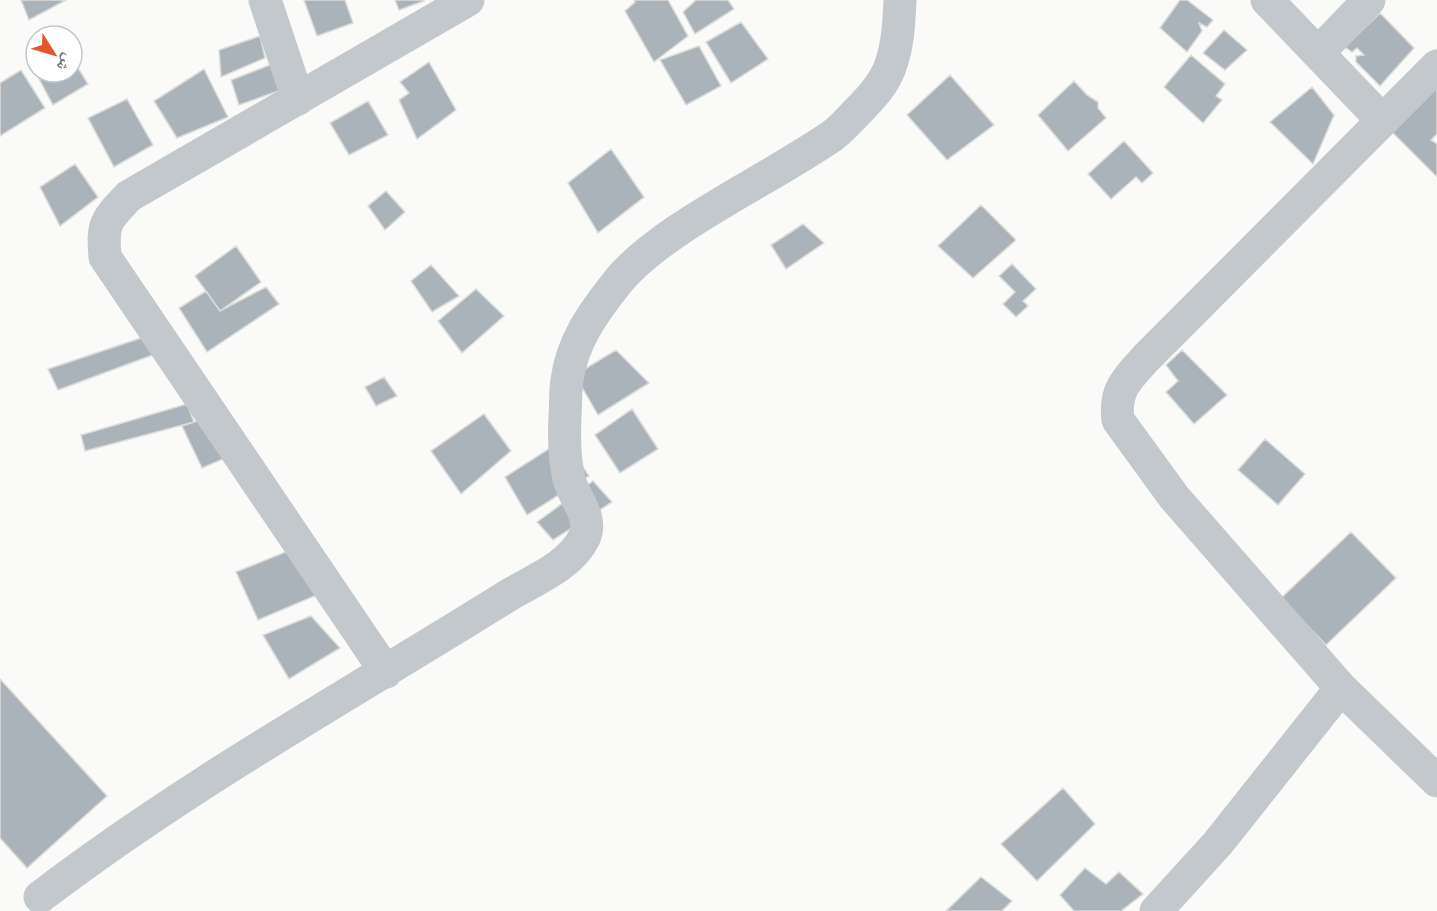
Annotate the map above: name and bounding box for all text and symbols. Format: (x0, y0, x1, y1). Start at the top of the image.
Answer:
north arrow (24, 24, 84, 84)
text: ش (53, 50, 78, 75)

